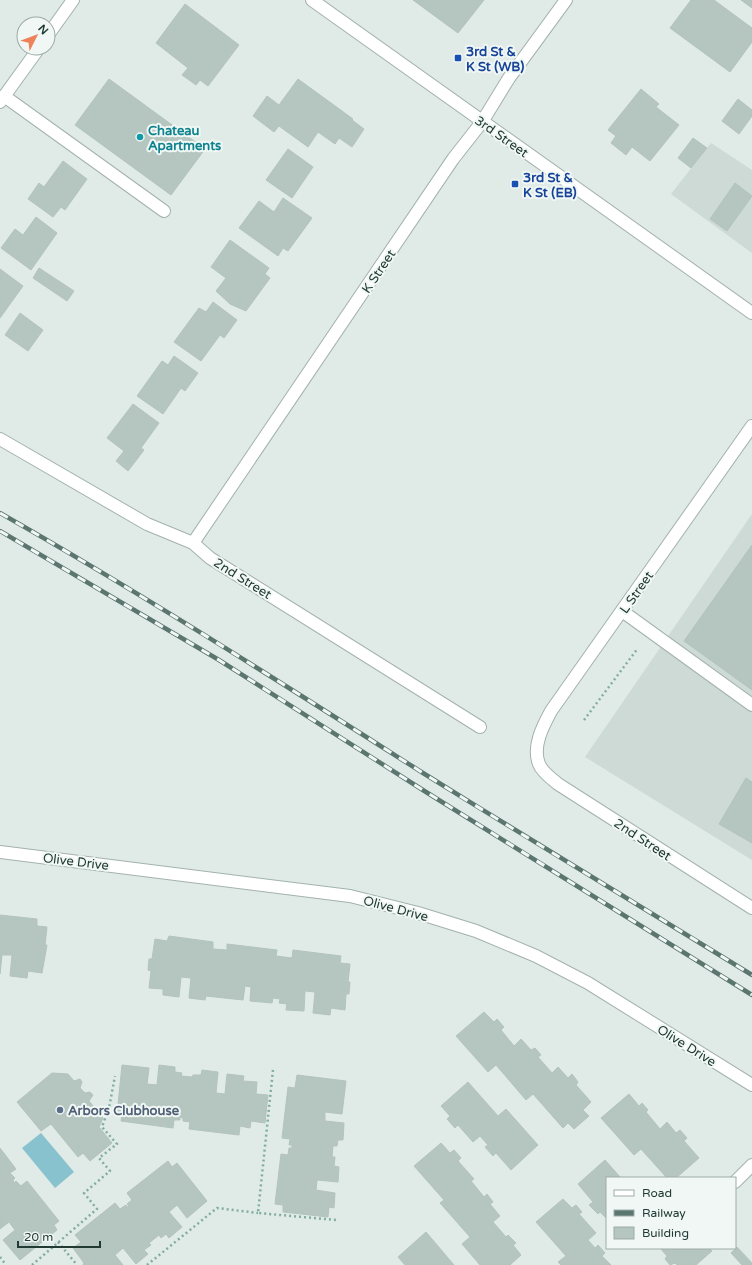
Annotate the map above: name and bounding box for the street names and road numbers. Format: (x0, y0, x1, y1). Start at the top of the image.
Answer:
street label: 3rd Street (472, 113, 531, 161)
street label: K Street (358, 247, 399, 296)
street label: 2nd Street (211, 555, 274, 603)
street label: L Street (616, 568, 657, 617)
street label: 2nd Street (611, 815, 674, 864)
street label: Olive Drive (42, 850, 110, 874)
street label: Olive Drive (362, 893, 430, 925)
street label: Olive Drive (654, 1021, 719, 1070)

